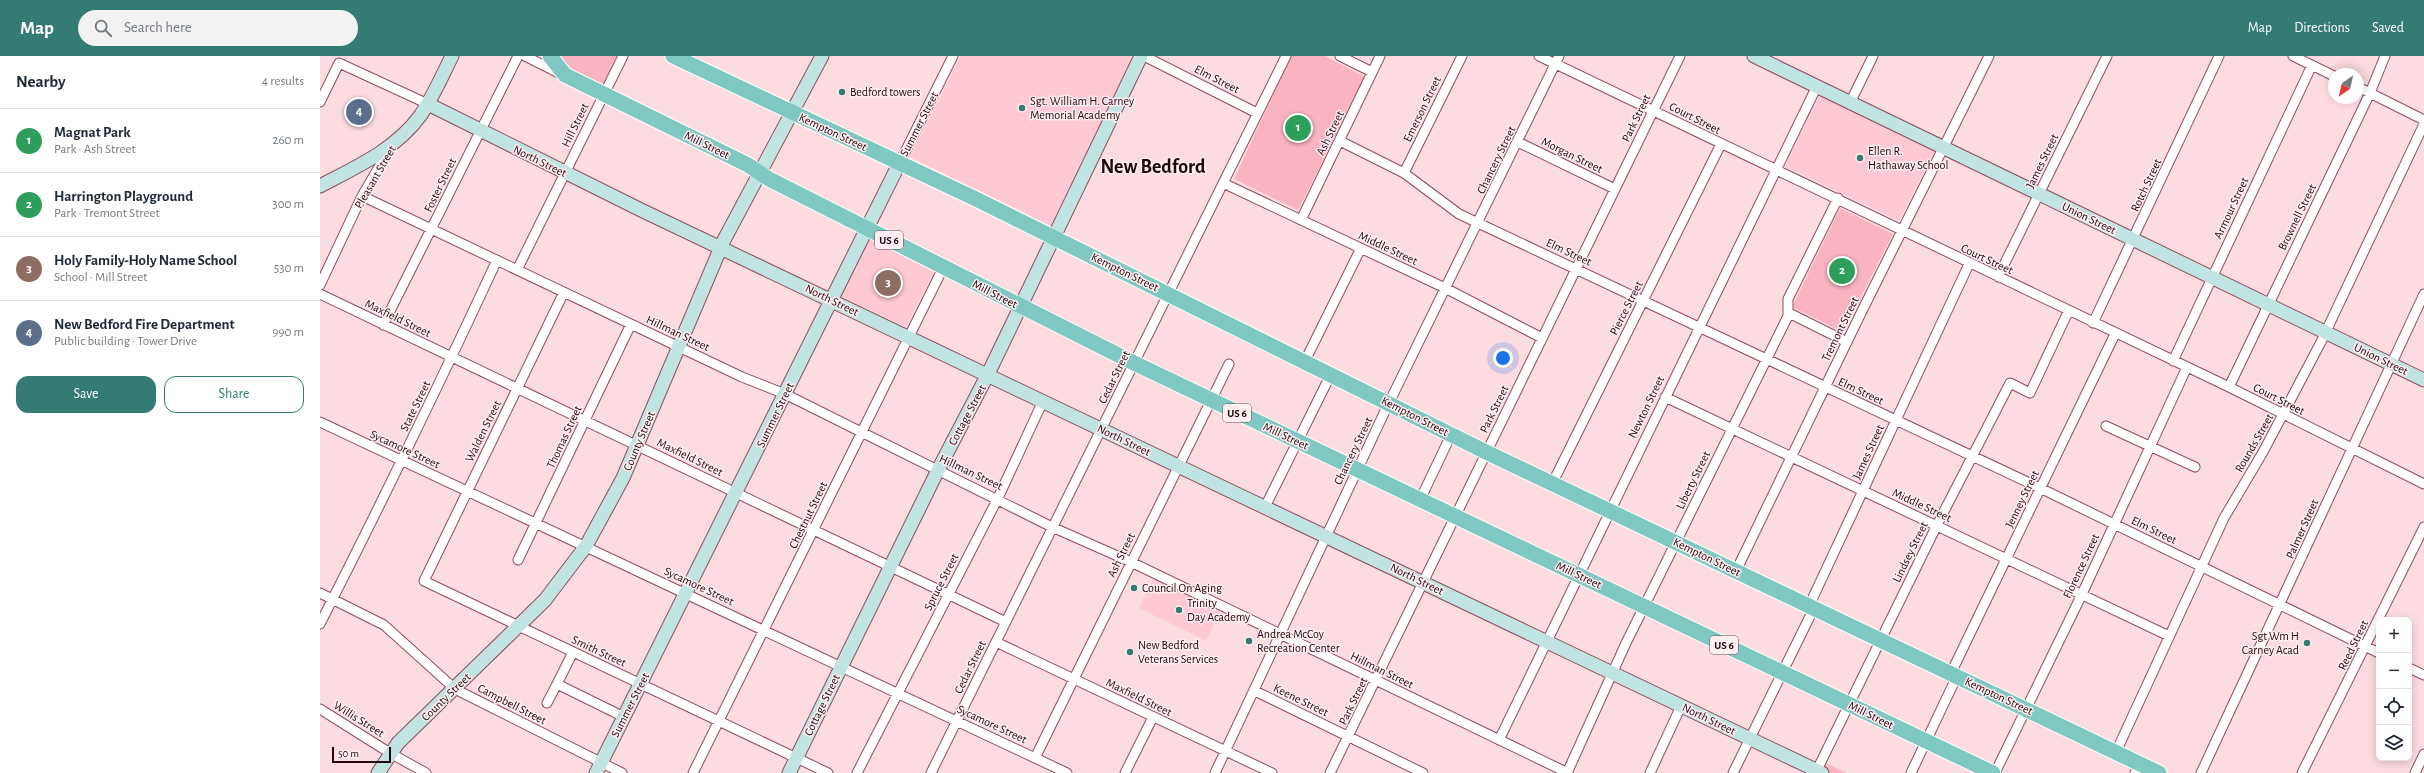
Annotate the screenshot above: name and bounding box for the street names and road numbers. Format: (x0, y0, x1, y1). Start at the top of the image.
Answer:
street label: Elm Street (1193, 63, 1242, 95)
street label: Emerson Street (1401, 74, 1443, 144)
street label: Summer Street (898, 90, 940, 158)
street label: Park Street (1619, 92, 1653, 144)
street label: Court Street (1667, 100, 1723, 136)
street label: Hill Street (559, 101, 591, 149)
street label: Ash Street (1314, 109, 1346, 157)
street label: Kempton Street (797, 111, 869, 153)
street label: Chancery Street (1474, 124, 1519, 196)
street label: Mill Street (683, 129, 732, 161)
street label: James Street (2024, 132, 2060, 190)
street label: Morgan Street (1540, 135, 1605, 175)
street label: Pleasant Street (352, 143, 398, 210)
street label: North Street (511, 143, 569, 179)
street label: Foster Street (422, 156, 458, 214)
street label: Rotch Street (2129, 157, 2164, 213)
street label: Armour Street (2212, 175, 2251, 241)
street label: Brownell Street (2276, 182, 2318, 252)
street label: Union Street (2060, 200, 2118, 236)
street label: Middle Street (1357, 229, 1419, 267)
road number: US 6 (875, 231, 903, 249)
street label: Elm Street (1544, 236, 1594, 268)
street label: Court Street (1959, 242, 2015, 276)
street label: Kempton Street (1089, 251, 1161, 294)
street label: Mill Street (971, 278, 1019, 310)
street label: Pierce Street (1607, 279, 1645, 337)
street label: North Street (803, 282, 861, 318)
street label: Tremont Street (1819, 295, 1861, 363)
street label: Maxfield Street (363, 297, 433, 339)
street label: Hillman Street (644, 313, 712, 353)
street label: Union Street (2352, 341, 2410, 377)
street label: Cedar Street (1096, 348, 1132, 405)
street label: Newton Street (1626, 374, 1666, 440)
street label: Elm Street (1836, 375, 1886, 407)
street label: State Street (398, 379, 432, 433)
street label: Summer Street (754, 381, 796, 449)
street label: Court Street (2251, 381, 2307, 417)
street label: Cottage Street (946, 383, 988, 447)
street label: Park Street (1477, 383, 1511, 435)
street label: Kempton Street (1380, 394, 1451, 438)
street label: Walden Street (463, 398, 503, 464)
street label: Thomas Street (544, 404, 584, 470)
road number: US 6 (1223, 404, 1251, 422)
street label: County Street (621, 409, 658, 473)
street label: Rounds Street (2233, 412, 2276, 474)
street label: Chancery Street (1331, 415, 1376, 487)
street label: Mill Street (1261, 420, 1311, 452)
street label: North Street (1095, 422, 1153, 458)
street label: James Street (1850, 423, 1886, 481)
street label: Sycamore Street (368, 428, 442, 471)
street label: Maxfield Street (655, 436, 725, 478)
street label: Liberty Street (1674, 449, 1713, 511)
street label: Hillman Street (937, 452, 1005, 492)
street label: Jenney Street (2003, 468, 2042, 530)
street label: Chestnut Street (787, 480, 829, 550)
street label: Middle Street (1891, 486, 1953, 524)
street label: Palmer Street (2284, 497, 2320, 561)
street label: Elm Street (2130, 514, 2179, 546)
street label: Lindsey Street (1890, 520, 1931, 585)
street label: Ash Street (1105, 531, 1137, 579)
street label: Florence Street (2061, 532, 2101, 600)
street label: Kempton Street (1671, 536, 1743, 579)
street label: Spruce Street (922, 552, 960, 612)
street label: Mill Street (1554, 559, 1604, 591)
street label: North Street (1388, 561, 1446, 597)
street label: Sycamore Street (662, 565, 736, 608)
street label: Reed Street (2336, 618, 2370, 672)
street label: Smith Street (570, 633, 628, 669)
road number: US 6 (1710, 636, 1738, 654)
street label: Cedar Street (952, 638, 988, 695)
street label: Hillman Street (1349, 650, 1416, 690)
street label: County Street (419, 671, 474, 724)
street label: Summer Street (609, 671, 651, 739)
street label: Cottage Street (802, 672, 842, 738)
street label: Park Street (1336, 675, 1370, 727)
street label: Kempton Street (1963, 675, 2035, 717)
street label: Maxfield Street (1104, 676, 1174, 718)
street label: Campbell Street (476, 682, 548, 726)
street label: Keene Street (1272, 682, 1330, 718)
street label: Willis Street (332, 699, 387, 739)
street label: Mill Street (1847, 699, 1896, 731)
street label: North Street (1680, 701, 1738, 737)
street label: Sycamore Street (955, 703, 1029, 746)

